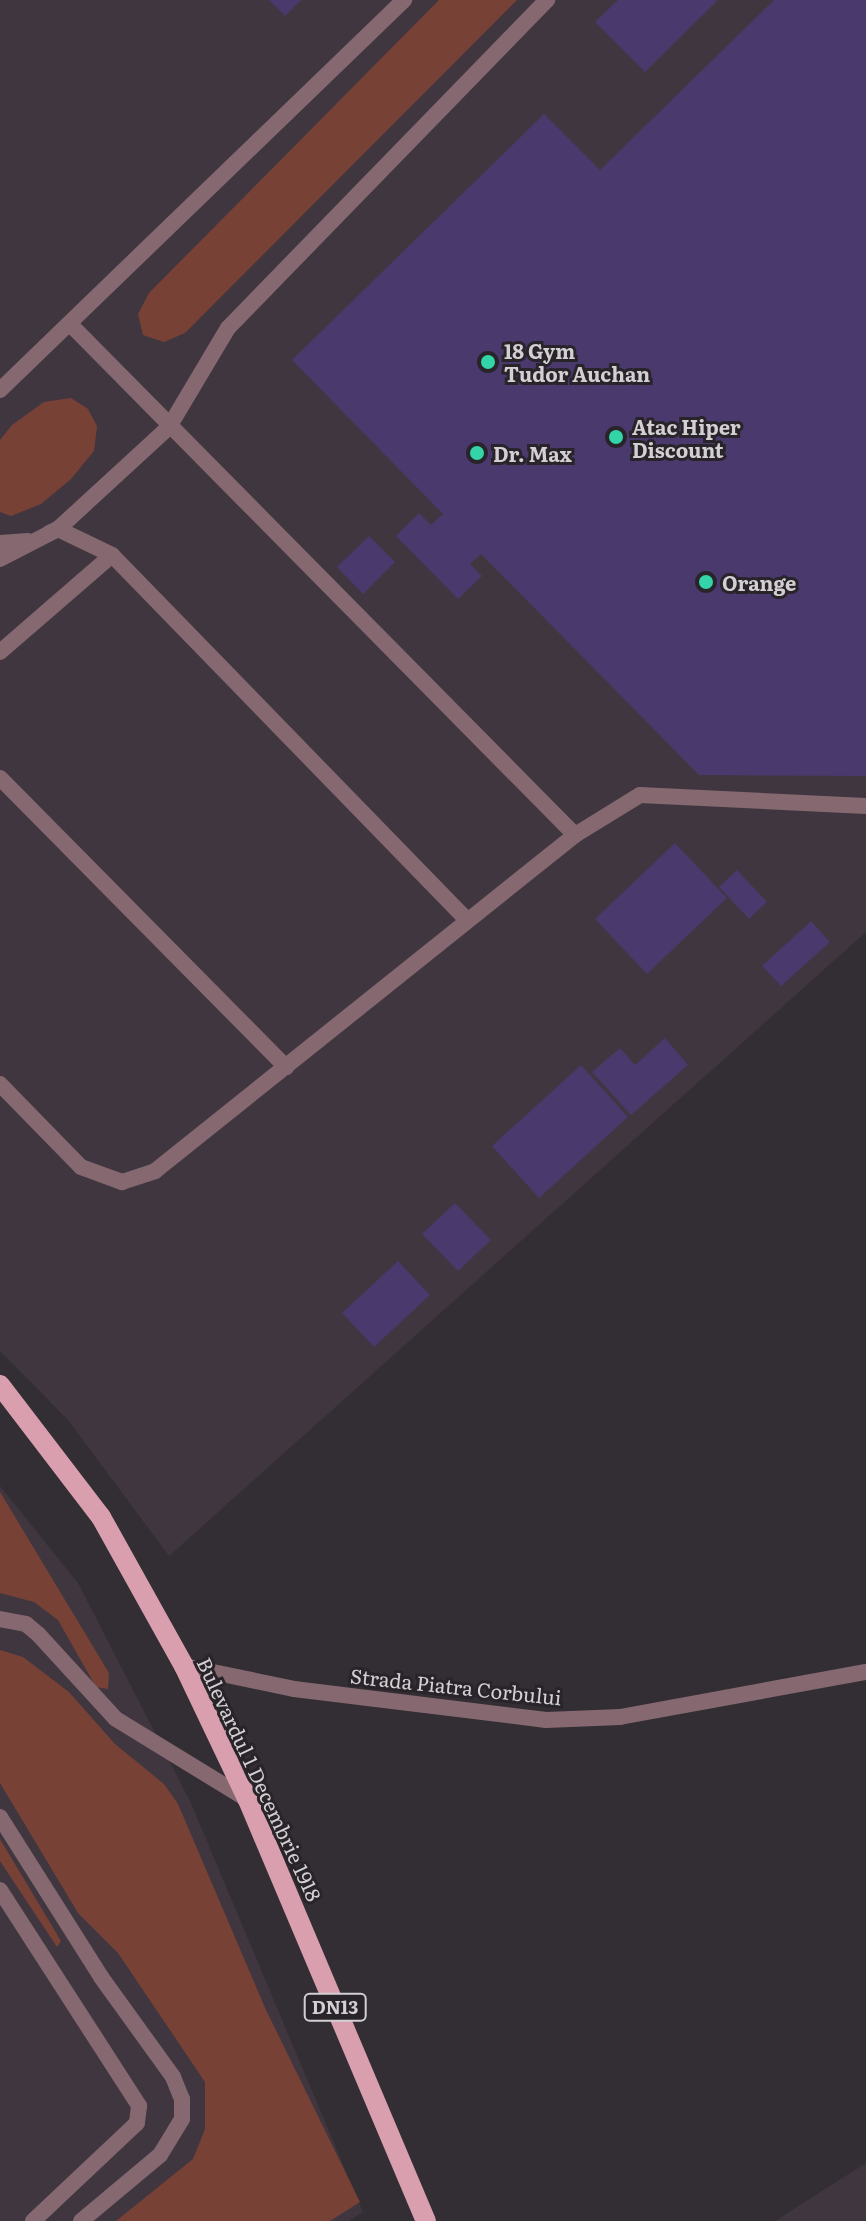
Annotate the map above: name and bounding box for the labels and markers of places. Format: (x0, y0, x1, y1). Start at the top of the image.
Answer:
place label: 18 Gym Tudor Auchan (504, 338, 650, 385)
marker: 18 Gym Tudor Auchan (479, 353, 497, 371)
place label: Atac Hiper Discount (632, 414, 741, 461)
marker: Atac Hiper Discount (607, 428, 625, 446)
place label: Dr. Max (493, 441, 572, 465)
marker: Dr. Max (468, 444, 486, 462)
place label: Orange (722, 570, 796, 594)
marker: Orange (697, 573, 715, 591)

